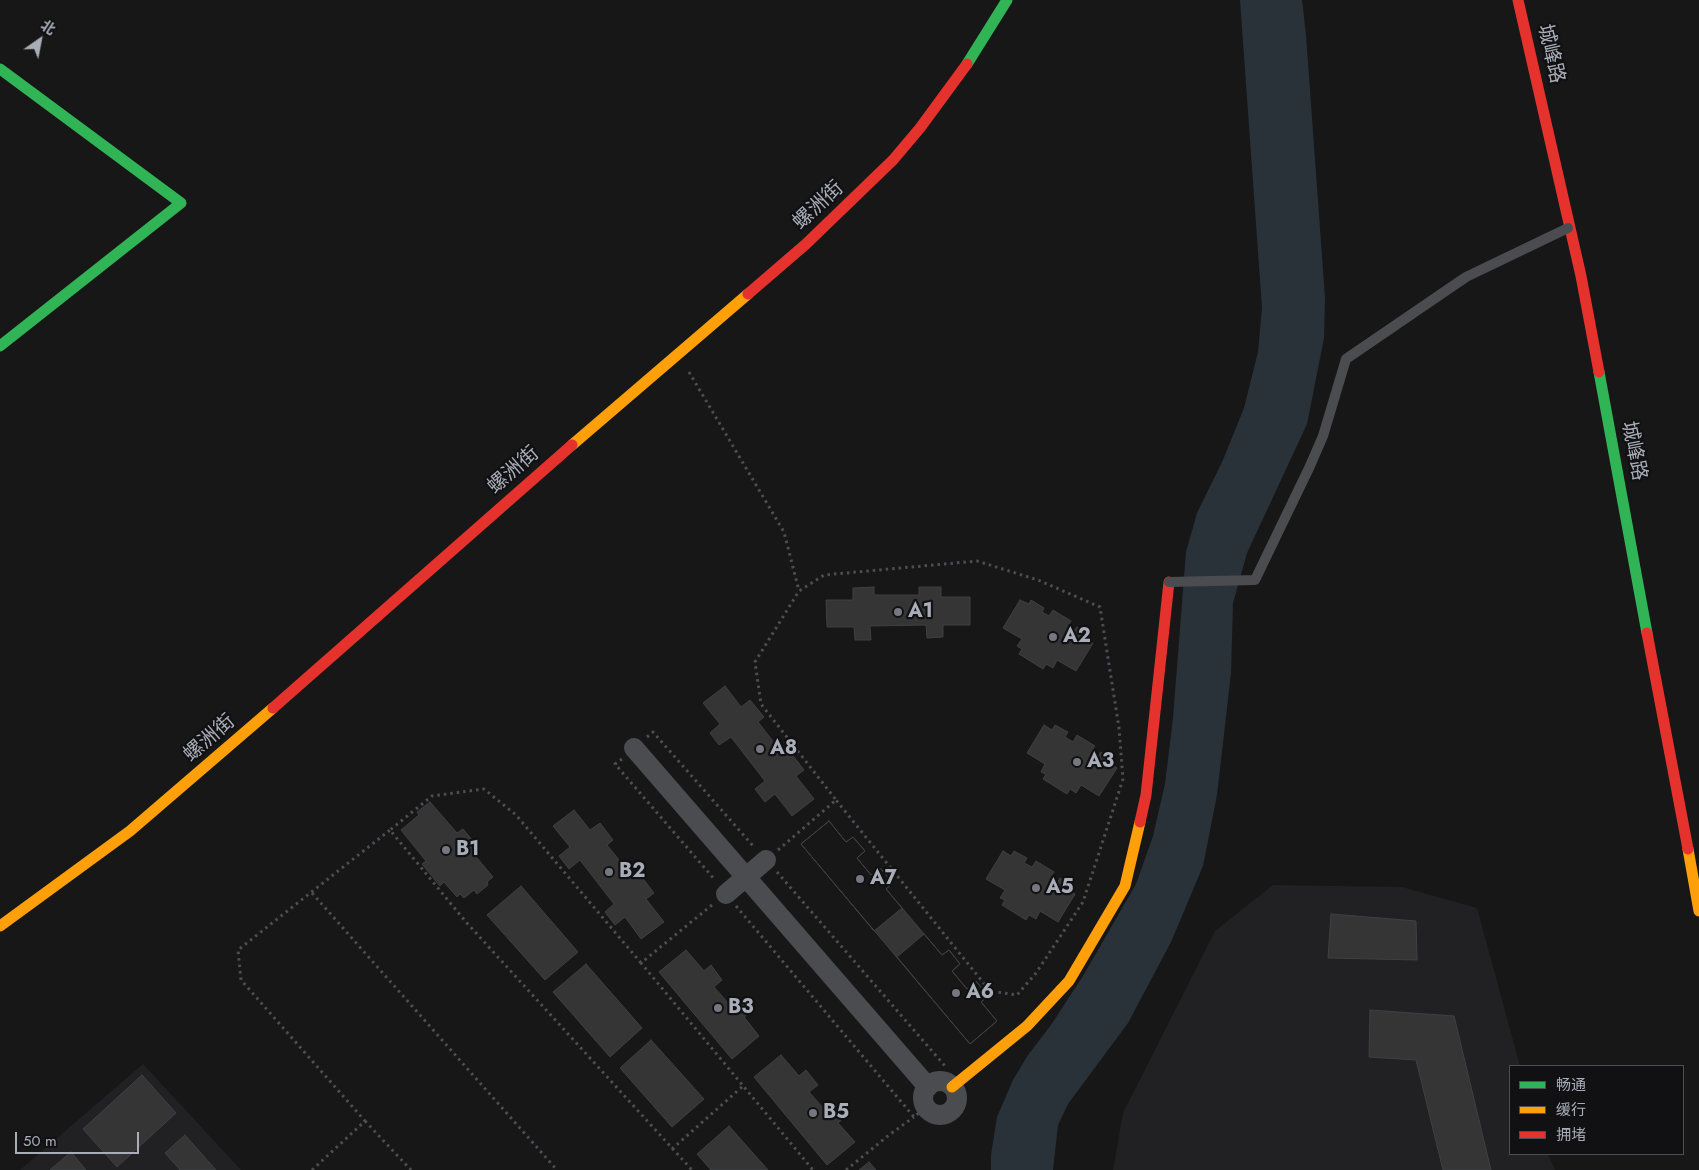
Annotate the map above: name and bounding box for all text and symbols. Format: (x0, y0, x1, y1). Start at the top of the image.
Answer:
north arrow (15, 15, 65, 65)
text: 北 (37, 15, 59, 40)
street label: 城峰路 (1532, 22, 1568, 86)
street label: 螺洲街 (789, 177, 849, 235)
street label: 城峰路 (1615, 419, 1651, 483)
street label: 螺洲街 (483, 442, 545, 500)
place label: A1 (908, 600, 933, 624)
marker: A1 (892, 606, 904, 618)
place label: A2 (1063, 625, 1091, 649)
marker: A2 (1047, 631, 1059, 643)
street label: 螺洲街 (179, 710, 241, 768)
place label: A8 (770, 737, 797, 761)
marker: A8 (754, 743, 766, 755)
place label: A3 (1087, 750, 1114, 774)
marker: A3 (1071, 756, 1083, 768)
place label: B1 (456, 838, 479, 862)
marker: B1 (440, 844, 452, 856)
place label: B2 (619, 860, 645, 884)
marker: B2 (603, 866, 615, 878)
place label: A7 (870, 867, 897, 891)
marker: A7 (854, 873, 866, 885)
place label: A5 (1046, 876, 1074, 900)
marker: A5 (1030, 882, 1042, 894)
place label: A6 (966, 981, 994, 1005)
marker: A6 (950, 987, 962, 999)
place label: B3 (728, 996, 754, 1020)
marker: B3 (712, 1002, 724, 1014)
legend (1509, 1065, 1684, 1155)
text: 畅通 (1556, 1074, 1586, 1096)
text: 缓行 (1556, 1099, 1586, 1121)
place label: B5 (823, 1101, 849, 1125)
marker: B5 (807, 1107, 819, 1119)
scale bar (18, 1122, 141, 1154)
text: 拥堵 (1556, 1124, 1586, 1146)
text: 50 m (23, 1130, 57, 1152)

